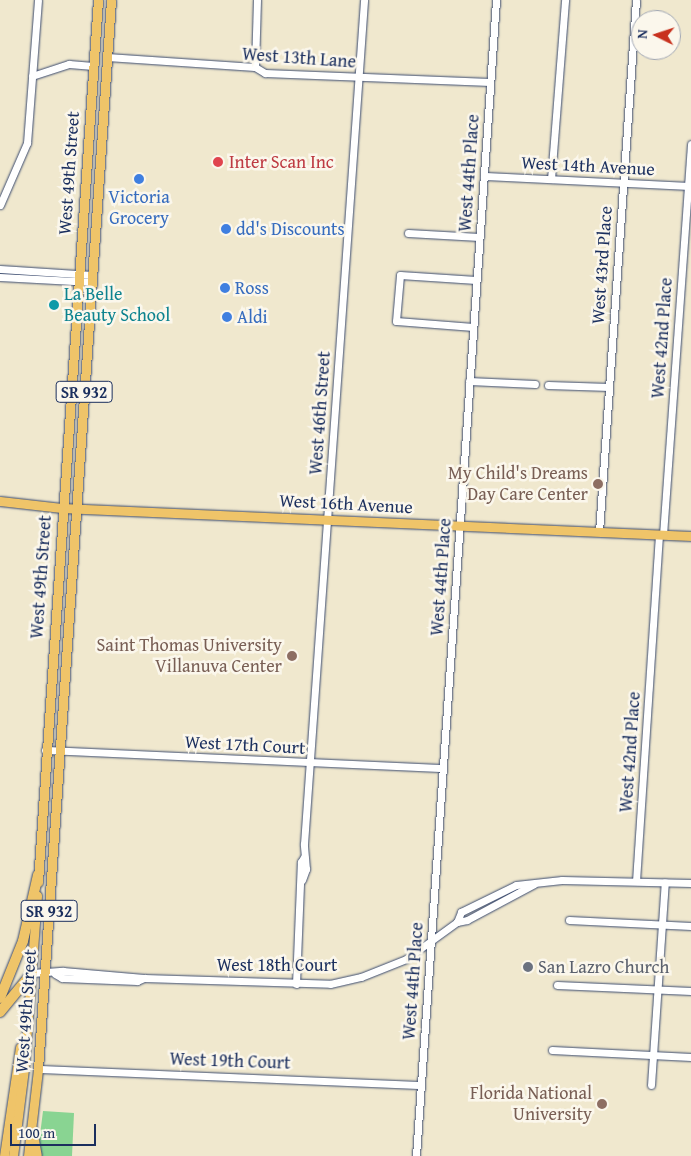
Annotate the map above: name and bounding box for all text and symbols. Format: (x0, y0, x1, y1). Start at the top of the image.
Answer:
north arrow (631, 10, 681, 60)
text: N (632, 29, 652, 39)
street label: West 13th Lane (241, 43, 357, 73)
street label: West 49th Street (54, 110, 84, 236)
street label: West 44th Place (454, 113, 484, 233)
place label: Inter Scan Inc (229, 151, 334, 173)
street label: West 14th Avenue (521, 152, 655, 180)
marker: Inter Scan Inc (211, 155, 225, 169)
marker: Victoria Grocery (133, 173, 145, 185)
place label: Victoria Grocery (108, 187, 170, 230)
street label: West 43rd Place (587, 205, 617, 325)
place label: dd's Discounts (236, 218, 345, 240)
marker: dd's Discounts (220, 223, 232, 235)
place label: Ross (235, 277, 269, 299)
street label: West 42nd Place (647, 277, 677, 399)
marker: Ross (219, 282, 231, 294)
place label: La Belle Beauty School (64, 284, 170, 326)
marker: La Belle Beauty School (48, 299, 60, 311)
place label: Aldi (237, 306, 268, 328)
marker: Aldi (221, 311, 233, 323)
street label: West 46th Street (305, 350, 335, 476)
road number: SR 932 (55, 378, 113, 406)
place label: My Child's Dreams Day Care Center (448, 463, 588, 506)
marker: My Child's Dreams Day Care Center (592, 478, 604, 490)
street label: West 16th Avenue (279, 490, 413, 518)
street label: West 49th Street (26, 514, 56, 640)
street label: West 44th Place (426, 517, 456, 637)
place label: Saint Thomas University Villanuva Center (97, 635, 282, 678)
marker: Saint Thomas University Villanuva Center (286, 650, 298, 662)
street label: West 42nd Place (615, 691, 645, 813)
street label: West 17th Court (184, 731, 306, 759)
road number: SR 932 (20, 898, 78, 924)
street label: West 44th Place (398, 921, 428, 1041)
street label: West 49th Street (11, 948, 41, 1074)
street label: West 18th Court (217, 954, 337, 976)
place label: San Lazro Church (538, 956, 669, 978)
marker: San Lazro Church (522, 961, 534, 973)
street label: West 19th Court (169, 1048, 291, 1074)
place label: Florida National University (470, 1083, 592, 1126)
marker: Florida National University (596, 1098, 608, 1110)
scale bar (12, 1114, 99, 1146)
text: 100 m (18, 1122, 55, 1143)

